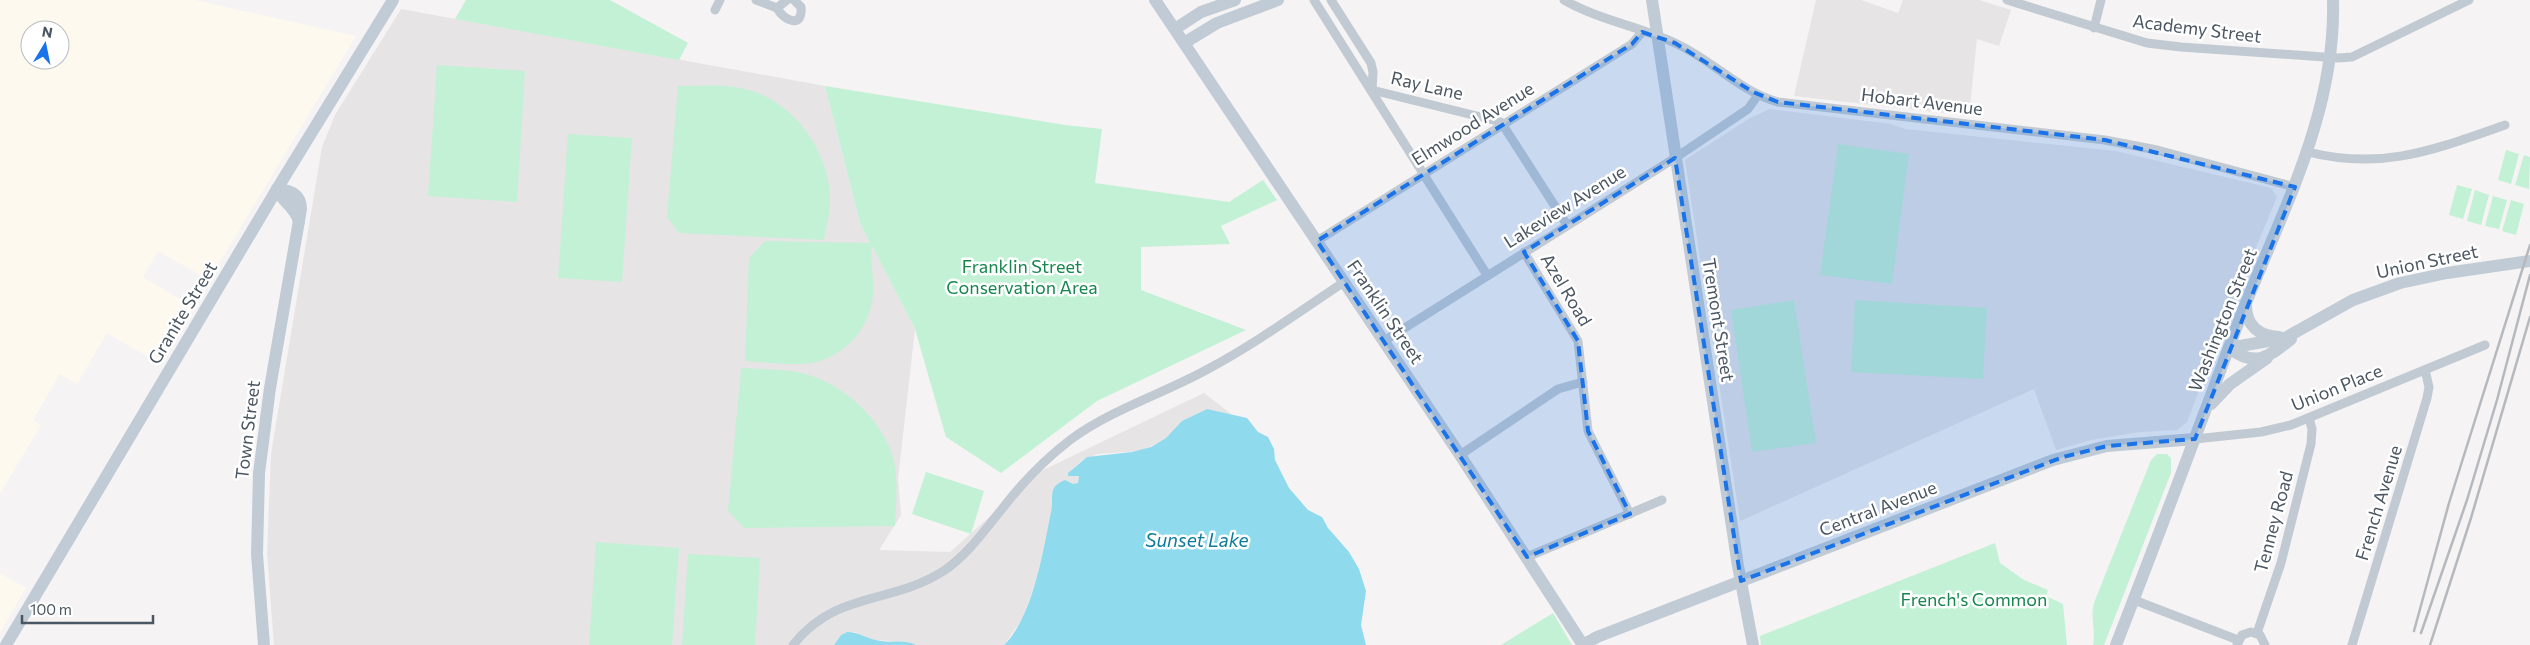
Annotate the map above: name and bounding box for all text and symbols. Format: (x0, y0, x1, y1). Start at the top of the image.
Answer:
street label: Academy Street (2132, 9, 2263, 47)
north arrow (20, 20, 70, 70)
text: N (41, 22, 54, 41)
street label: Ray Lane (1389, 66, 1466, 104)
street label: Elmwood Avenue (1407, 77, 1538, 170)
street label: Hobart Avenue (1860, 83, 1984, 119)
street label: Lakeview Avenue (1500, 160, 1629, 252)
street label: Union Street (2374, 240, 2480, 283)
street label: Washington Street (2183, 245, 2261, 395)
street label: Azel Road (1537, 249, 1597, 330)
park label: Franklin Street Conservation Area (946, 255, 1098, 298)
street label: Franklin Street (1343, 255, 1429, 368)
street label: Tremont Street (1698, 256, 1740, 383)
street label: Granite Street (143, 257, 221, 368)
street label: Union Place (2288, 359, 2385, 415)
street label: Town Street (230, 379, 264, 481)
street label: French Avenue (2350, 442, 2406, 563)
street label: Tenney Road (2249, 469, 2297, 575)
street label: Central Avenue (1816, 476, 1939, 541)
water label: Sunset Lake (1145, 528, 1249, 551)
park label: French's Common (1901, 588, 2047, 610)
scale bar (22, 592, 154, 624)
text: 100 m (30, 600, 72, 618)

